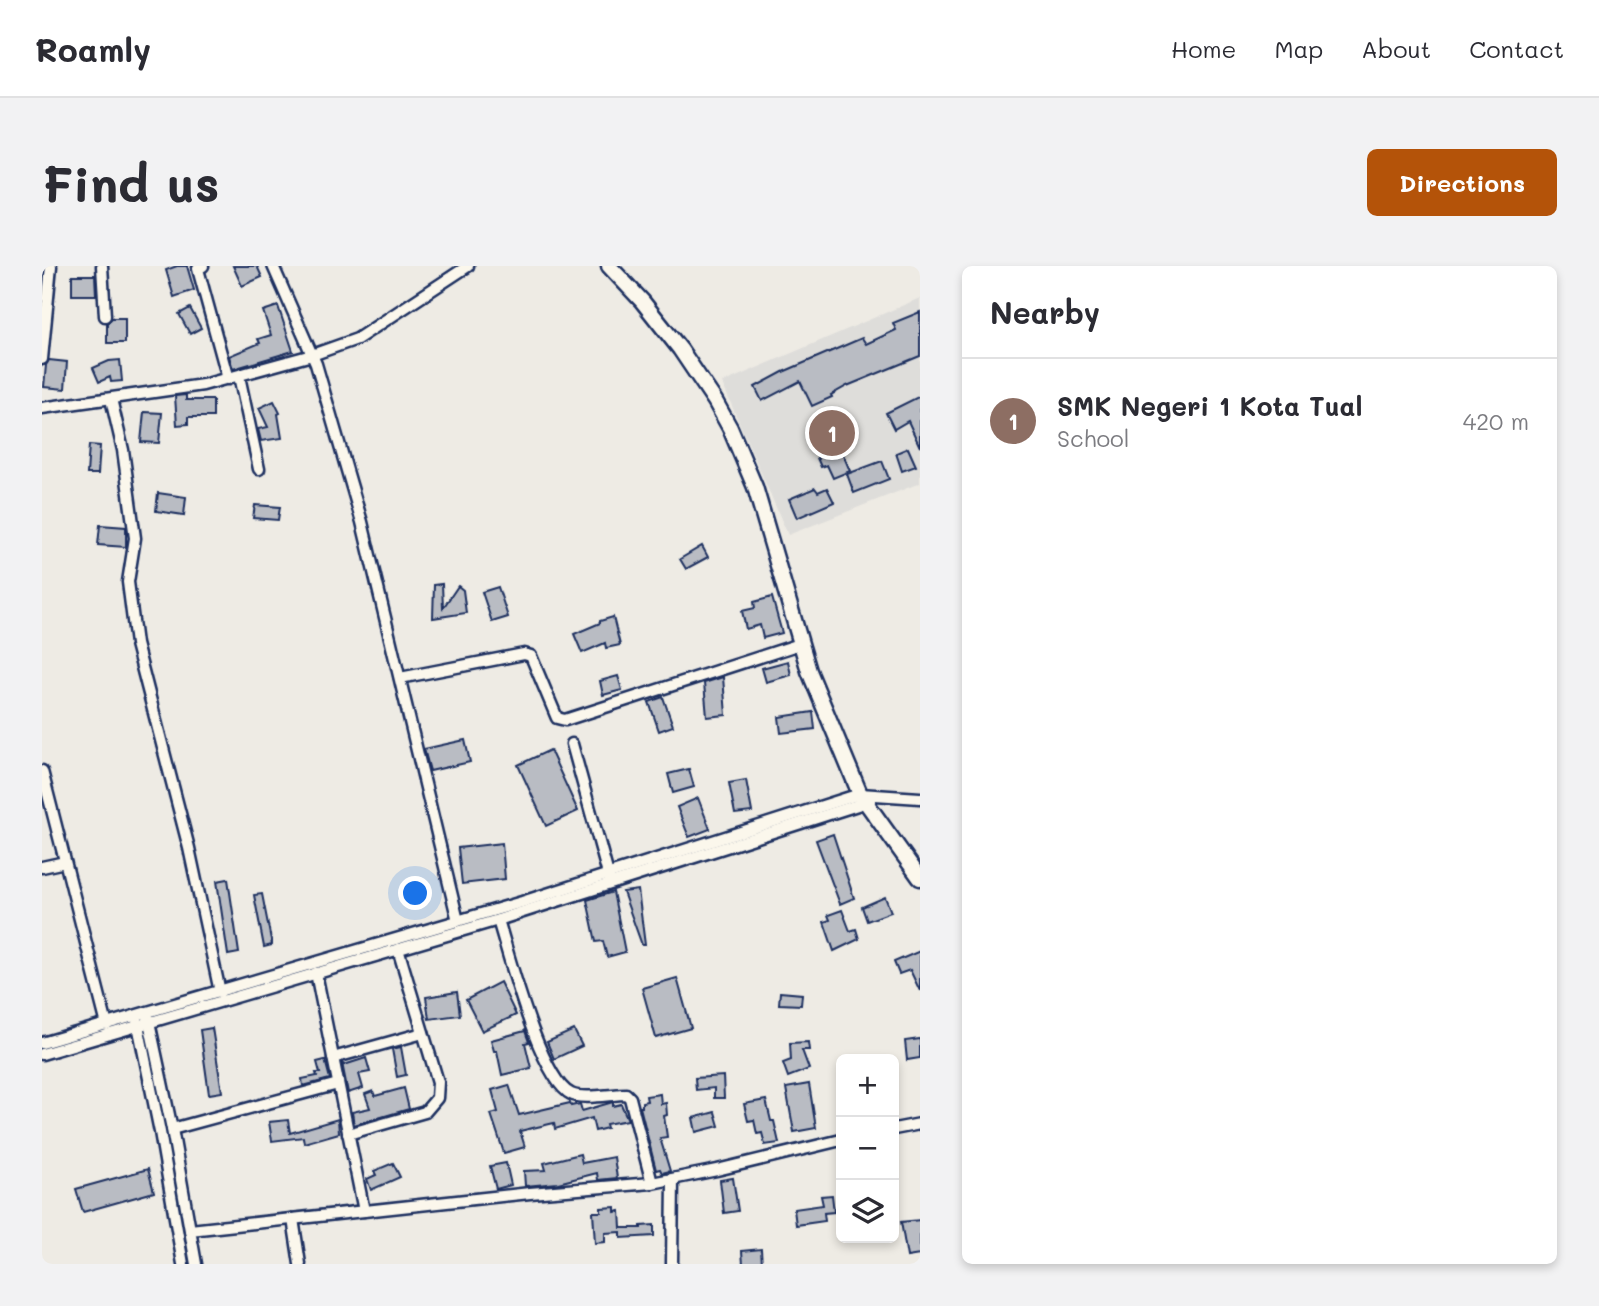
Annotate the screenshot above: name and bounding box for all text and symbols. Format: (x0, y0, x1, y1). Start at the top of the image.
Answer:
text: Roamly (35, 27, 151, 70)
text: Home (1171, 33, 1236, 64)
text: Map (1274, 33, 1323, 64)
text: About (1361, 33, 1431, 64)
text: Contact (1469, 33, 1564, 64)
button: Directions (1367, 149, 1557, 216)
text: Find us (42, 151, 220, 214)
text: Nearby (990, 292, 1100, 332)
text: SMK Negeri 1 Kota Tual (1057, 389, 1363, 423)
text: 1 (1008, 406, 1018, 436)
text: 420 m (1463, 406, 1529, 436)
pin: 1 (809, 407, 855, 459)
text: School (1057, 423, 1130, 453)
your location (398, 876, 432, 910)
map controls (836, 1054, 899, 1243)
button: + (836, 1054, 899, 1117)
button: − (836, 1117, 899, 1180)
button: layers (836, 1180, 899, 1243)

